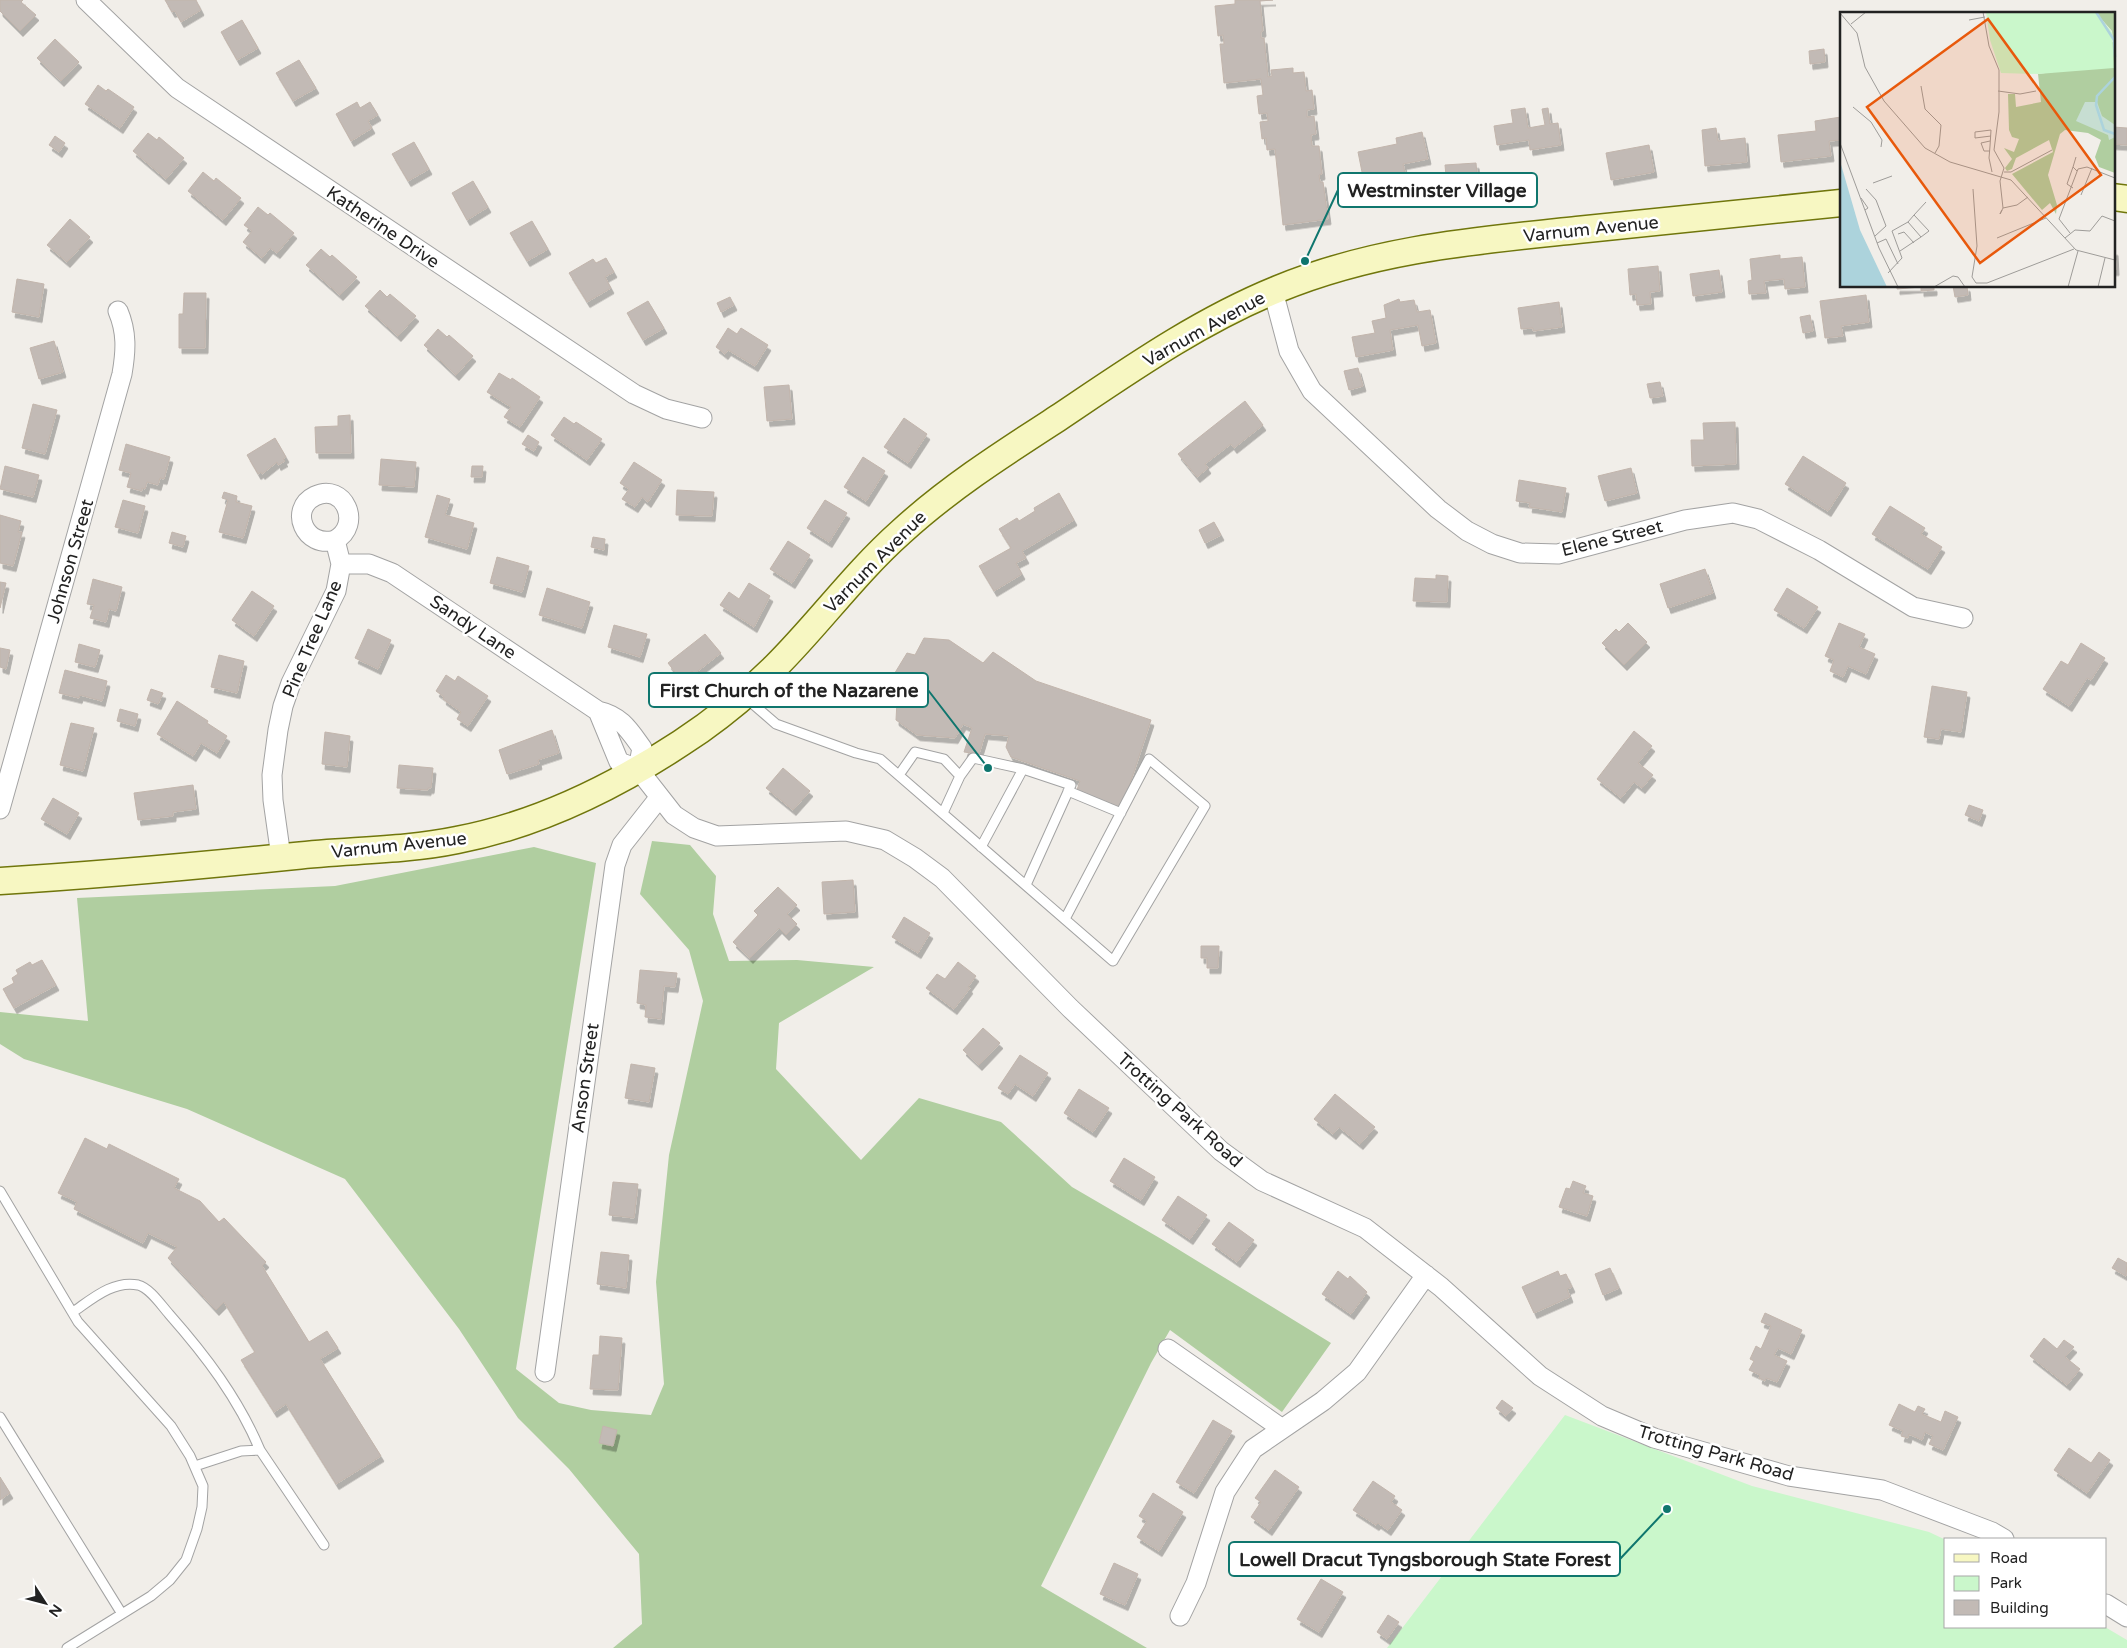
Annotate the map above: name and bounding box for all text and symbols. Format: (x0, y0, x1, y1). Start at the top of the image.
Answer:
inset map (1840, 12, 2114, 288)
callout: Westminster Village (1338, 173, 1537, 207)
text: Westminster Village (1348, 180, 1527, 203)
street label: Katherine Drive (322, 181, 444, 273)
street label: Varnum Avenue (1522, 211, 1660, 247)
street label: Varnum Avenue (1139, 286, 1269, 372)
street label: Johnson Street (42, 496, 98, 626)
street label: Varnum Avenue (819, 506, 931, 618)
street label: Elene Street (1559, 515, 1665, 561)
street label: Pine Tree Lane (277, 577, 347, 701)
street label: Sandy Lane (426, 590, 520, 664)
callout: First Church of the Nazarene (649, 673, 928, 707)
text: First Church of the Nazarene (660, 680, 919, 702)
street label: Varnum Avenue (330, 827, 468, 863)
street label: Anson Street (566, 1021, 604, 1134)
street label: Trotting Park Road (1113, 1048, 1247, 1172)
street label: Trotting Park Road (1636, 1420, 1796, 1486)
legend (1944, 1538, 2107, 1628)
callout: Lowell Dracut Tyngsborough State Forest (1229, 1542, 1620, 1576)
text: Lowell Dracut Tyngsborough State Forest (1239, 1549, 1612, 1572)
text: Road (1990, 1549, 2028, 1567)
text: Park (1990, 1574, 2022, 1592)
north arrow (20, 1578, 70, 1628)
text: Building (1990, 1599, 2049, 1617)
text: N (45, 1601, 65, 1620)

